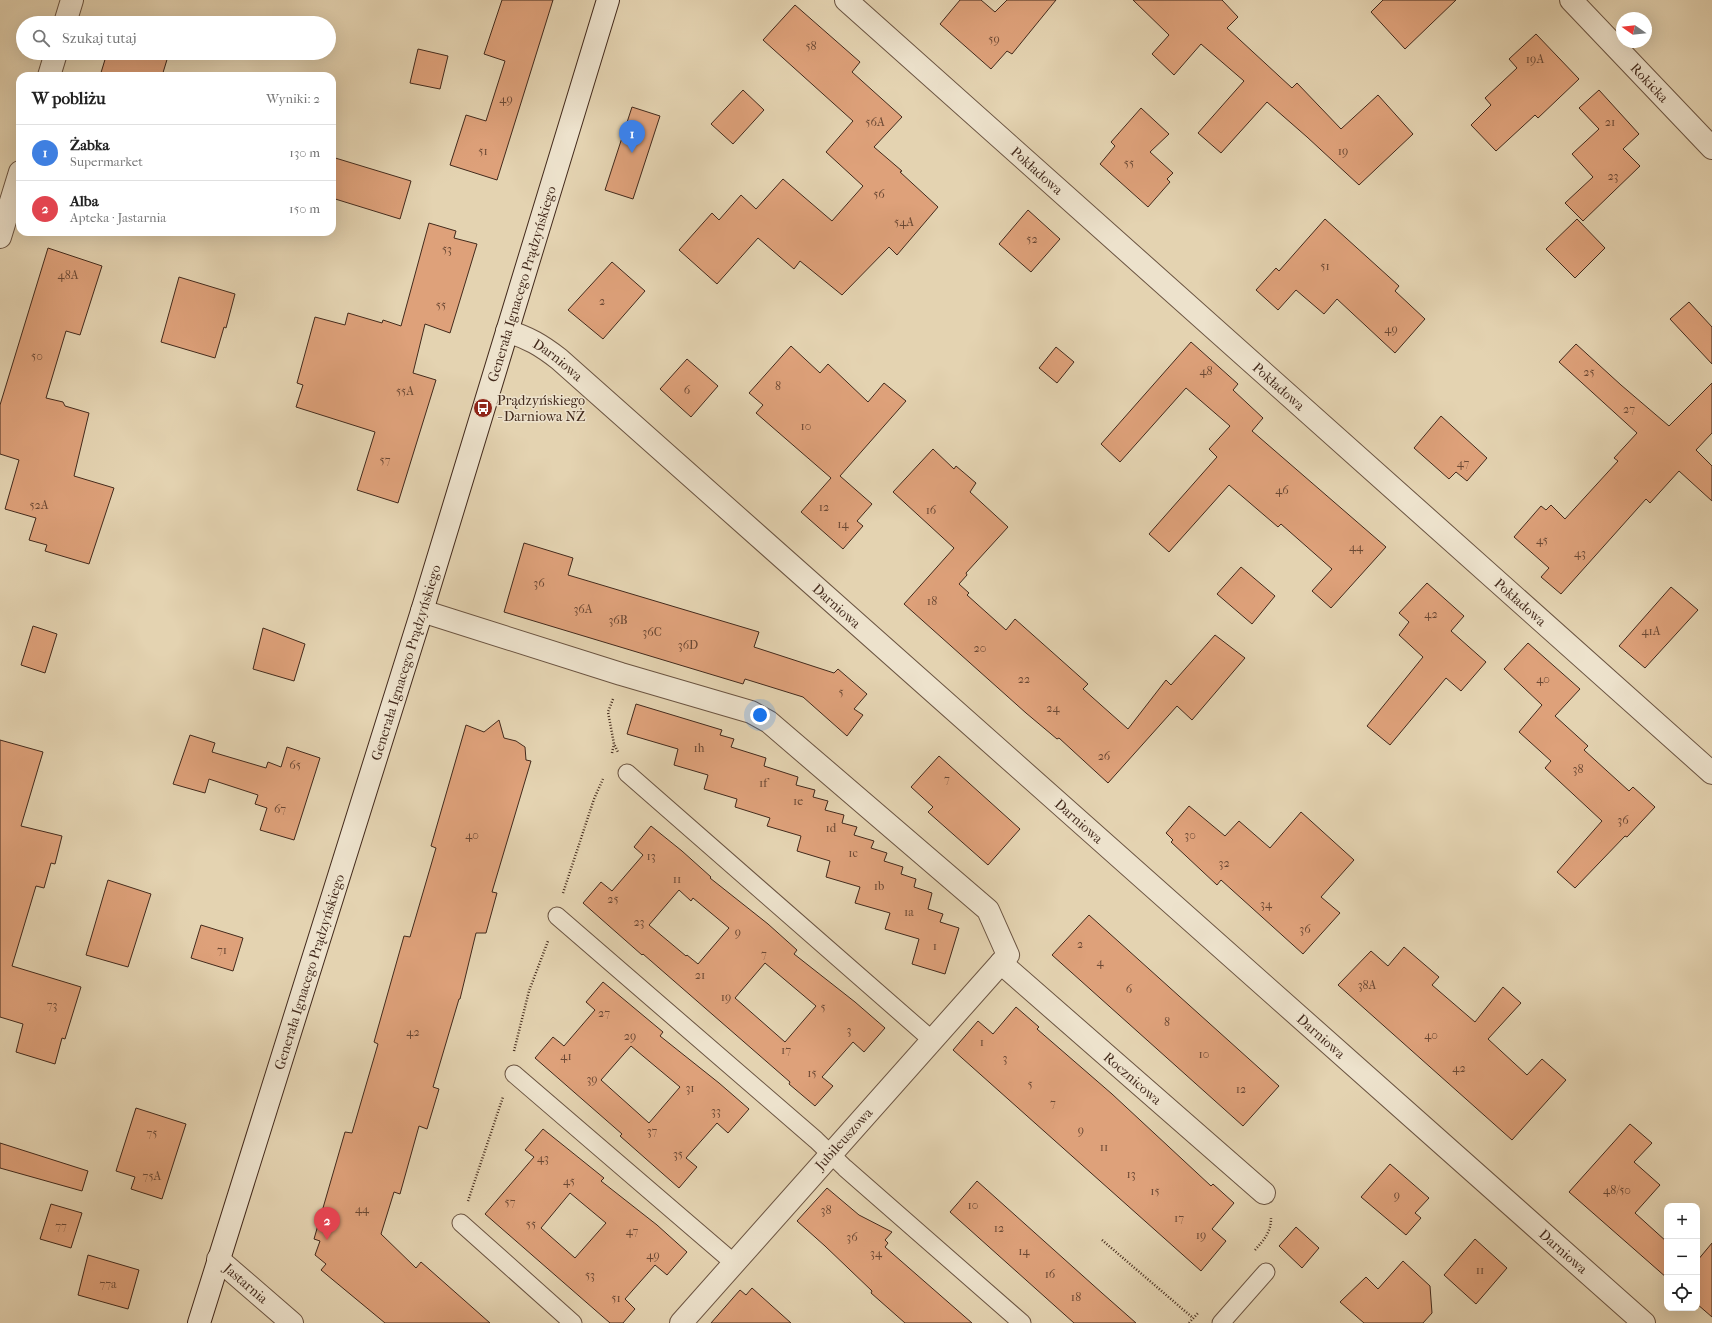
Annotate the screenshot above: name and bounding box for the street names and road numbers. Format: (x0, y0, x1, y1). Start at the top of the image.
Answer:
street label: Rokicka (1627, 59, 1673, 106)
street label: Pokładowa (1007, 143, 1067, 198)
street label: Generała Ignacego Prądzyńskiego (484, 184, 559, 384)
street label: Darniowa (530, 335, 587, 385)
street label: Pokładowa (1249, 359, 1309, 414)
street label: Generała Ignacego Prądzyńskiego (367, 563, 444, 763)
street label: Pokładowa (1491, 574, 1550, 630)
street label: Darniowa (809, 580, 865, 632)
street label: Darniowa (1051, 795, 1107, 847)
street label: Generała Ignacego Prądzyńskiego (270, 872, 348, 1072)
street label: Darniowa (1294, 1010, 1349, 1062)
street label: Rocznicowa (1100, 1048, 1166, 1108)
street label: Jubileuszowa (811, 1104, 877, 1174)
street label: Darniowa (1536, 1225, 1591, 1278)
street label: Jastarnia (220, 1259, 272, 1307)

